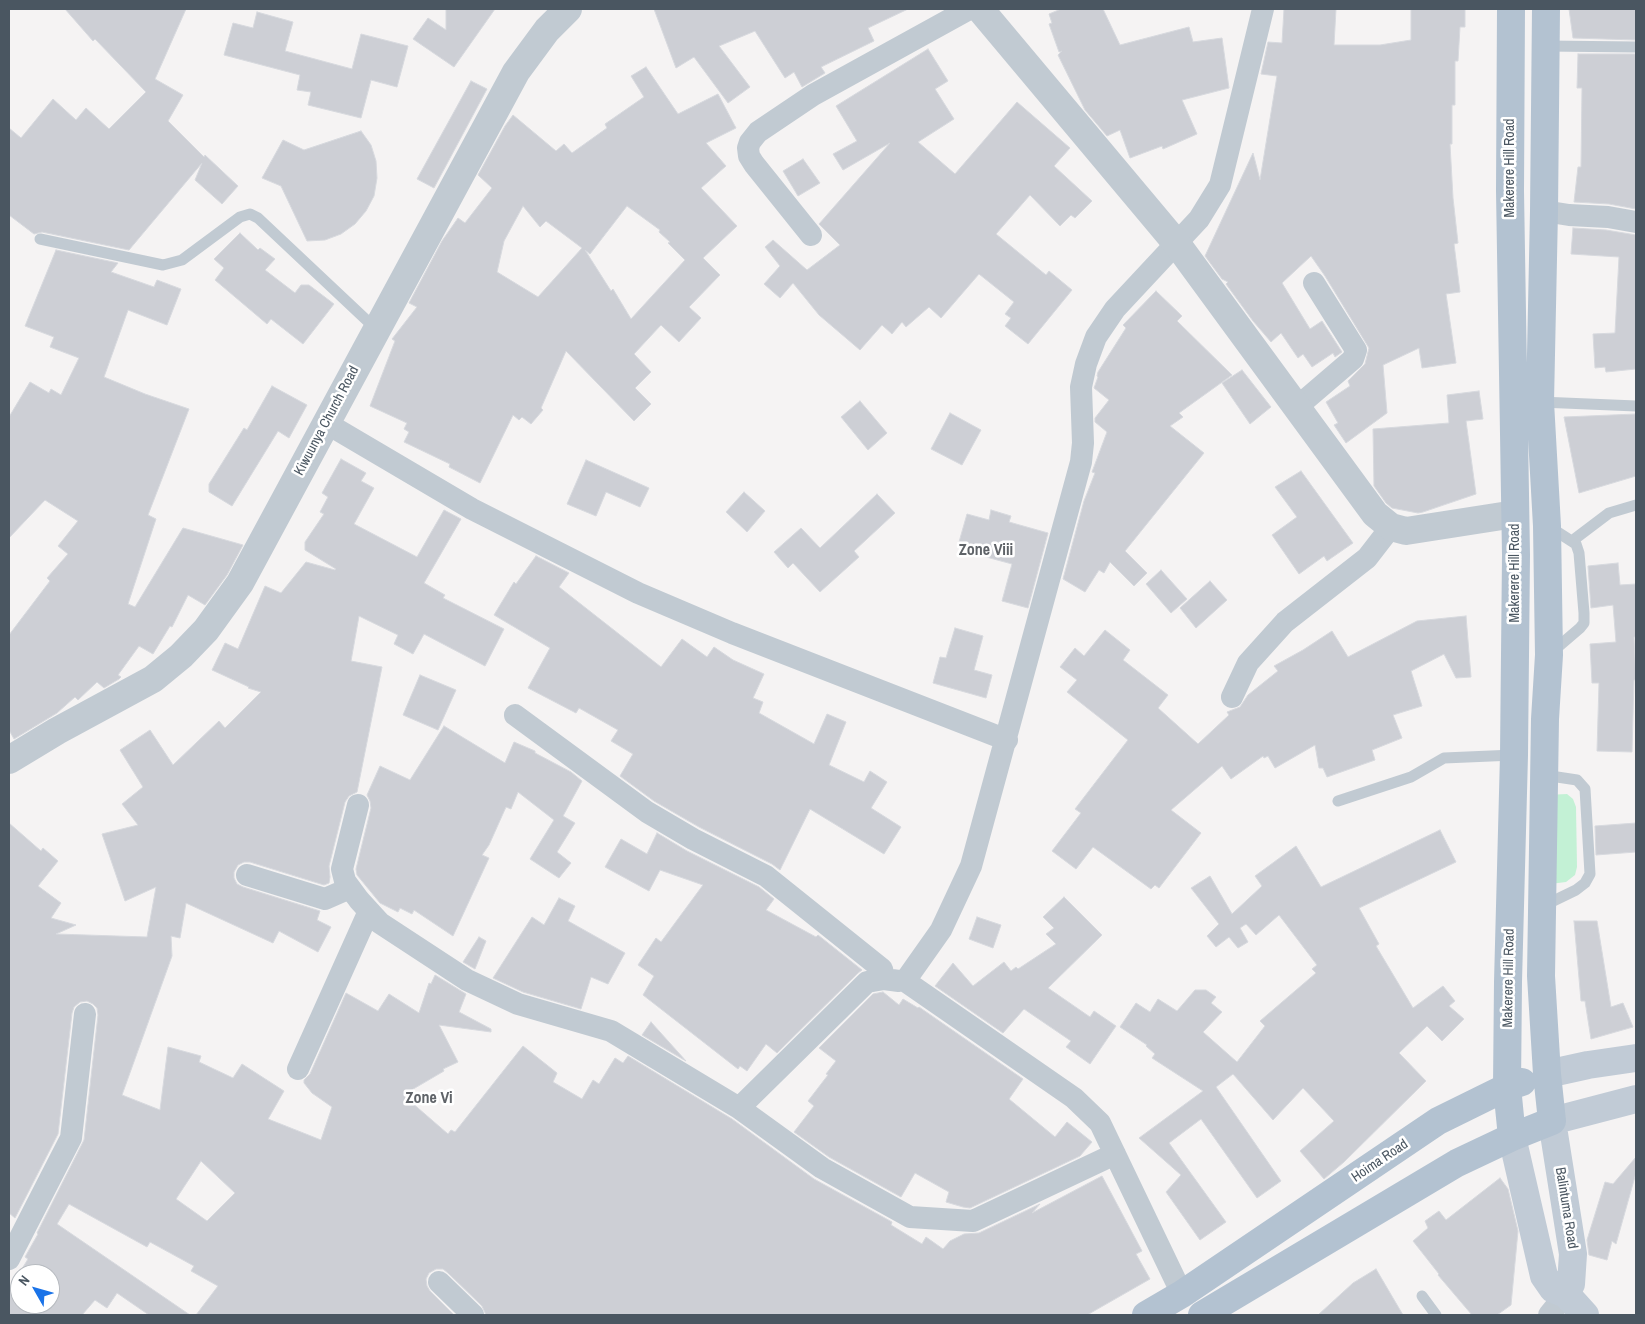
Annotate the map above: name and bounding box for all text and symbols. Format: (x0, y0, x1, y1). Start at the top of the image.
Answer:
street label: Makerere Hill Road (1502, 119, 1518, 217)
street label: Kiwuunya Church Road (291, 364, 363, 478)
street label: Makerere Hill Road (1507, 524, 1523, 622)
district label: Zone Viii (959, 541, 1013, 561)
street label: Makerere Hill Road (1500, 928, 1518, 1028)
district label: Zone Vi (405, 1089, 453, 1109)
street label: Hoima Road (1349, 1136, 1411, 1186)
street label: Balintuma Road (1551, 1166, 1581, 1250)
north arrow (10, 1264, 60, 1314)
text: N (14, 1272, 34, 1289)

